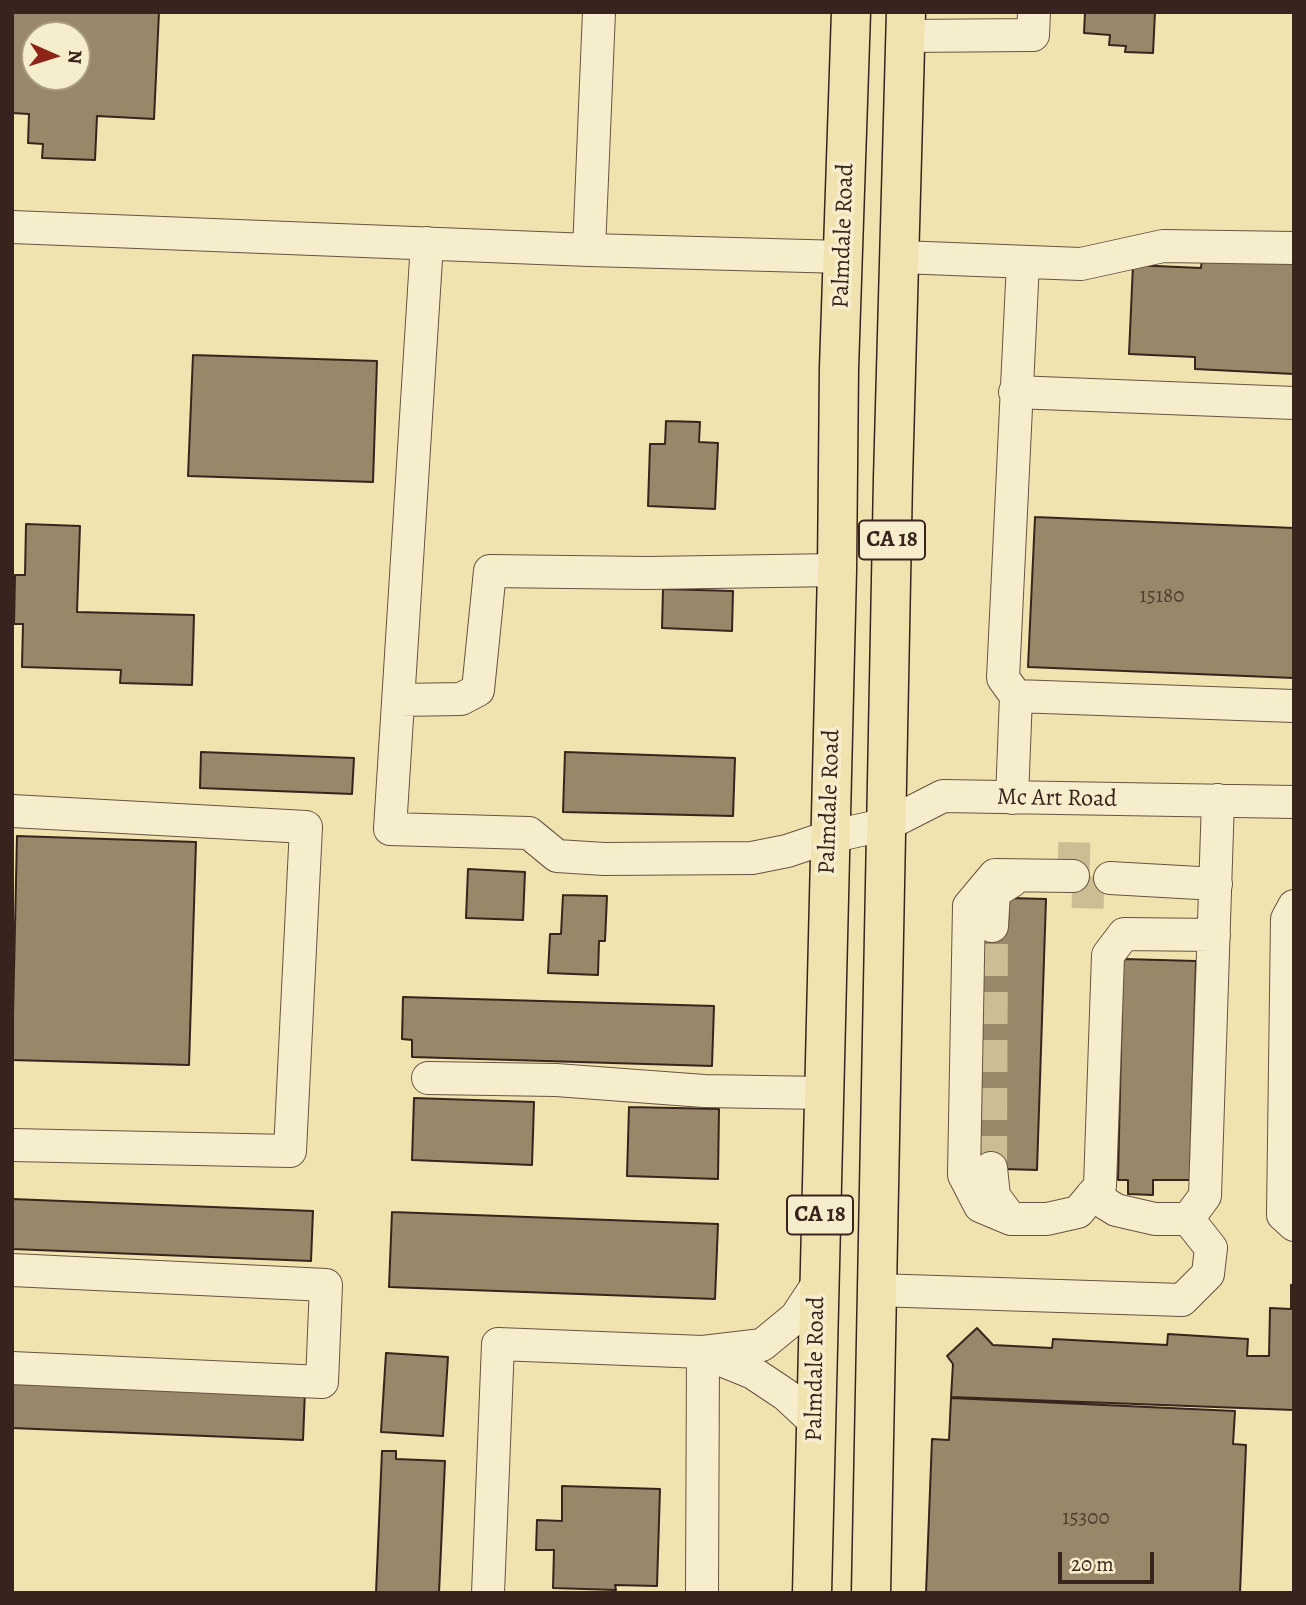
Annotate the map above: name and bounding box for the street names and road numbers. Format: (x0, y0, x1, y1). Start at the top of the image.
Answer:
street label: Palmdale Road (827, 163, 861, 309)
road number: CA 18 (859, 520, 925, 560)
street label: Palmdale Road (813, 729, 847, 875)
street label: Mc Art Road (997, 784, 1117, 814)
road number: CA 18 (787, 1196, 853, 1234)
street label: Palmdale Road (800, 1296, 832, 1442)

